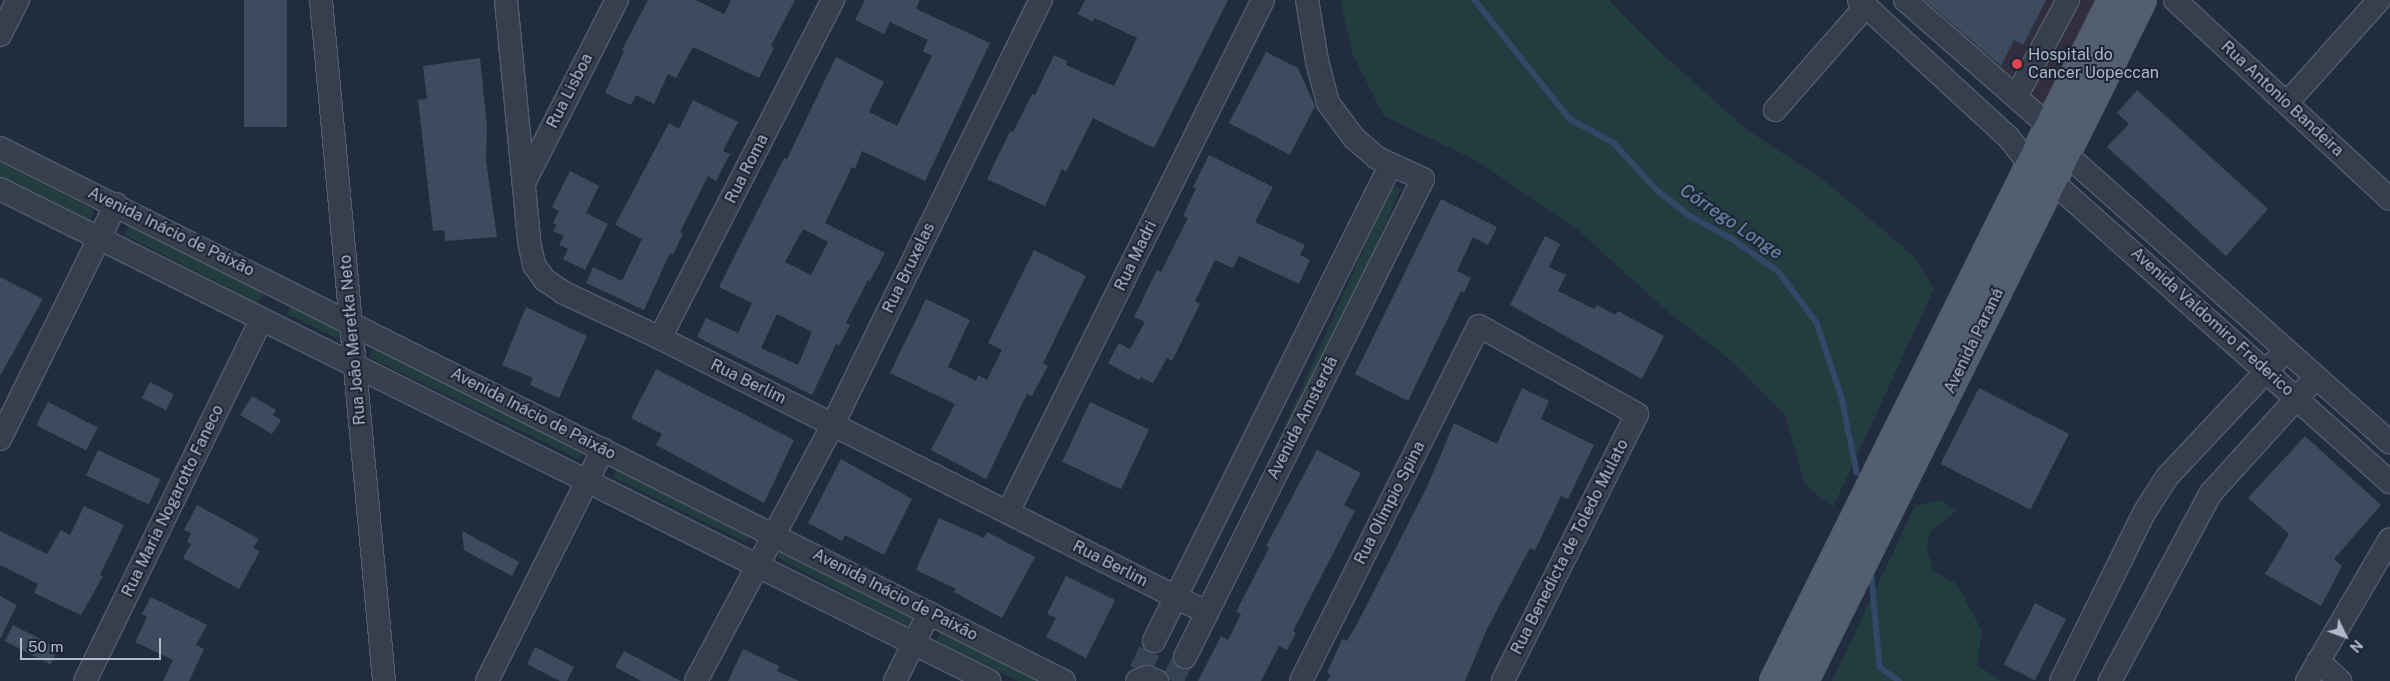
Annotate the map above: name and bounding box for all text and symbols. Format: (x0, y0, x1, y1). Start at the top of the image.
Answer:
street label: Rua Antonio Bandeira (2217, 37, 2347, 161)
place label: Hospital do Cancer Uopeccan (2028, 45, 2159, 83)
street label: Rua Lisboa (543, 50, 597, 132)
marker: Hospital do Cancer Uopeccan (2010, 57, 2024, 71)
street label: Rua Roma (721, 131, 773, 207)
water label: Córrego Longe (1676, 180, 1786, 264)
street label: Avenida Inácio de Paixão (85, 183, 257, 281)
street label: Rua Madri (1111, 218, 1161, 294)
street label: Rua Bruxelas (879, 220, 939, 316)
street label: Avenida Valdomiro Frederico (2126, 244, 2298, 400)
street label: Rua João Meretka Neto (336, 254, 370, 426)
street label: Avenida Paraná (1940, 285, 2008, 397)
street label: Avenida Amsterdã (1264, 353, 1342, 483)
street label: Rua Berlim (707, 356, 789, 408)
street label: Avenida Inácio de Paixão (447, 364, 619, 464)
street label: Rua Maria Nogarotto Faneco (118, 402, 228, 600)
street label: Rua Benedicta de Toledo Mulato (1507, 436, 1633, 658)
street label: Rua Olímpio Spina (1351, 438, 1429, 568)
street label: Rua Berlim (1069, 537, 1151, 591)
street label: Avenida Inácio de Paixão (809, 545, 981, 645)
north arrow (2320, 611, 2370, 661)
scale bar (22, 628, 164, 660)
text: N (2347, 637, 2366, 655)
text: 50 m (28, 638, 63, 655)

